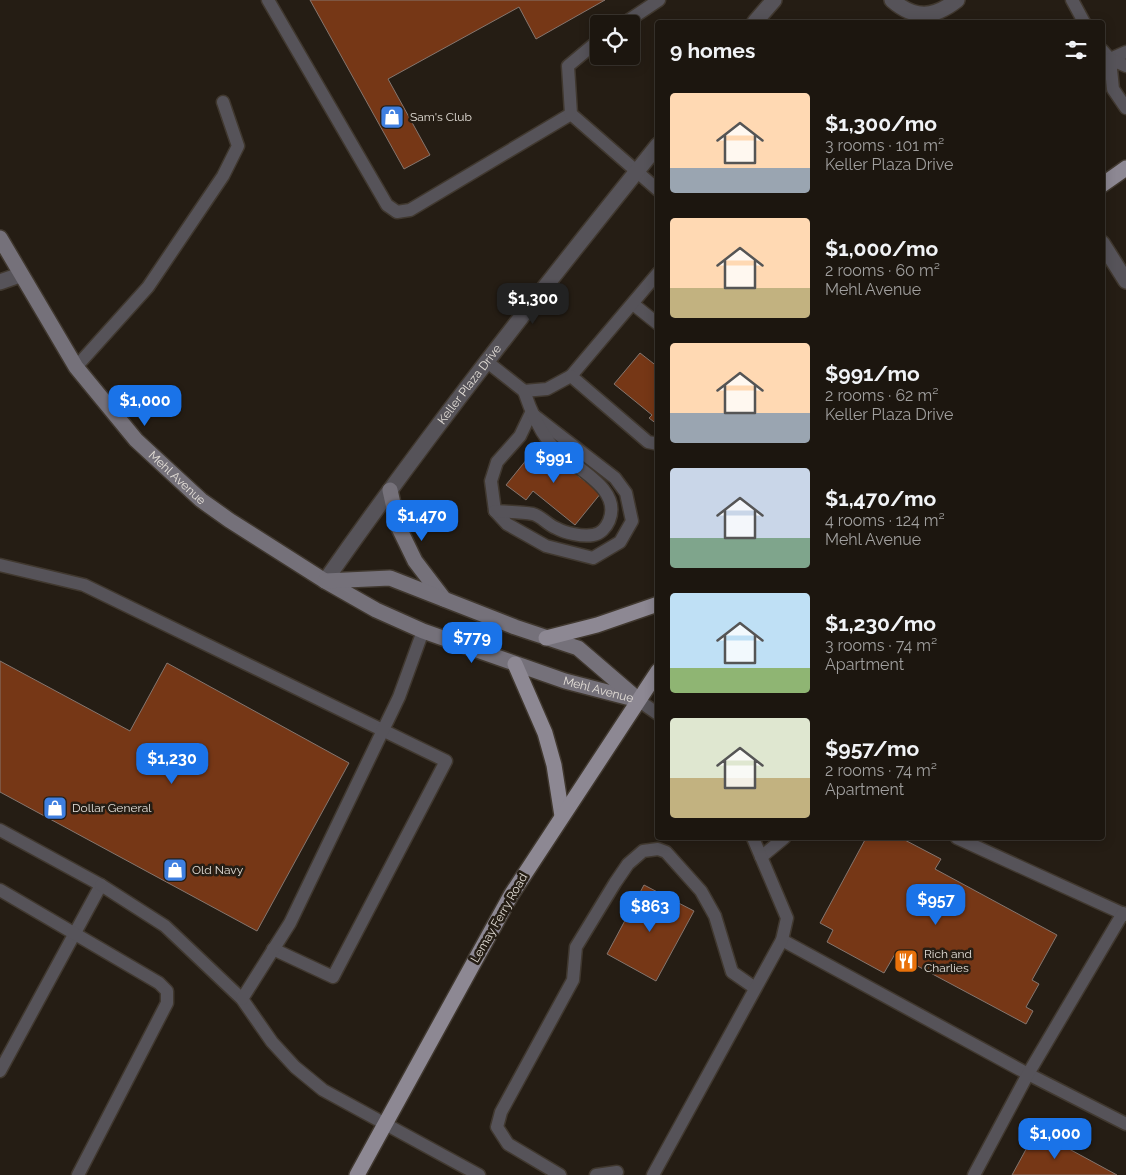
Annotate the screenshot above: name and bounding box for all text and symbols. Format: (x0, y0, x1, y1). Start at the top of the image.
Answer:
map controls (590, 15, 640, 65)
button: locate (590, 15, 640, 65)
icon: filters (1062, 36, 1090, 64)
text: 9 homes (670, 38, 755, 63)
shop icon: Sam's Club (379, 104, 405, 130)
place label: Sam's Club (410, 110, 472, 124)
text: $1,300/mo (825, 111, 937, 136)
icon: home (710, 113, 770, 173)
text: 3 rooms · 101 m² (825, 136, 944, 155)
text: Keller Plaza Drive (825, 155, 953, 174)
text: $1,000/mo (825, 236, 938, 261)
icon: home (710, 238, 770, 298)
text: 2 rooms · 60 m² (825, 261, 940, 280)
text: Mehl Avenue (825, 280, 921, 299)
pin: $1,300 (492, 282, 574, 325)
text: $1,300 (508, 289, 558, 308)
street label: Keller Plaza Drive (435, 342, 504, 427)
text: $991/mo (825, 361, 920, 386)
icon: home (710, 363, 770, 423)
pin: $1,000 (104, 384, 186, 427)
text: 2 rooms · 62 m² (825, 386, 938, 405)
text: $1,000 (119, 391, 171, 410)
text: Keller Plaza Drive (825, 405, 953, 424)
pin: $991 (524, 442, 584, 484)
street label: Mehl Avenue (146, 448, 208, 507)
text: $991 (536, 448, 572, 467)
text: $1,470/mo (825, 486, 936, 511)
icon: home (710, 488, 770, 548)
pin: $1,470 (381, 500, 463, 542)
text: $1,470 (397, 506, 447, 525)
text: 4 rooms · 124 m² (825, 511, 945, 530)
text: Mehl Avenue (825, 530, 921, 549)
text: $1,230/mo (825, 611, 936, 636)
icon: home (710, 613, 770, 673)
pin: $779 (442, 622, 502, 664)
text: $779 (453, 628, 491, 647)
text: 3 rooms · 74 m² (825, 636, 937, 655)
text: Apartment (825, 655, 904, 674)
street label: Mehl Avenue (562, 674, 635, 706)
text: $957/mo (825, 736, 919, 761)
icon: home (710, 738, 770, 798)
pin: $1,230 (131, 742, 213, 785)
text: $1,230 (147, 749, 197, 768)
text: 2 rooms · 74 m² (825, 761, 937, 780)
text: Apartment (825, 780, 904, 799)
shop icon: Dollar General (42, 795, 68, 821)
place label: Dollar General (72, 801, 152, 815)
shop icon: Old Navy (162, 857, 188, 883)
place label: Old Navy (192, 863, 244, 877)
street label: Lemay Ferry Road (468, 871, 530, 965)
pin: $957 (906, 884, 966, 926)
pin: $863 (620, 890, 680, 933)
text: $957 (917, 890, 955, 909)
text: $863 (631, 897, 669, 916)
place label: Rich and Charlies (924, 947, 972, 975)
restaurant icon: Rich and Charlies (893, 948, 919, 974)
pin: $1,000 (1014, 1118, 1096, 1160)
text: $1,000 (1029, 1124, 1081, 1143)

